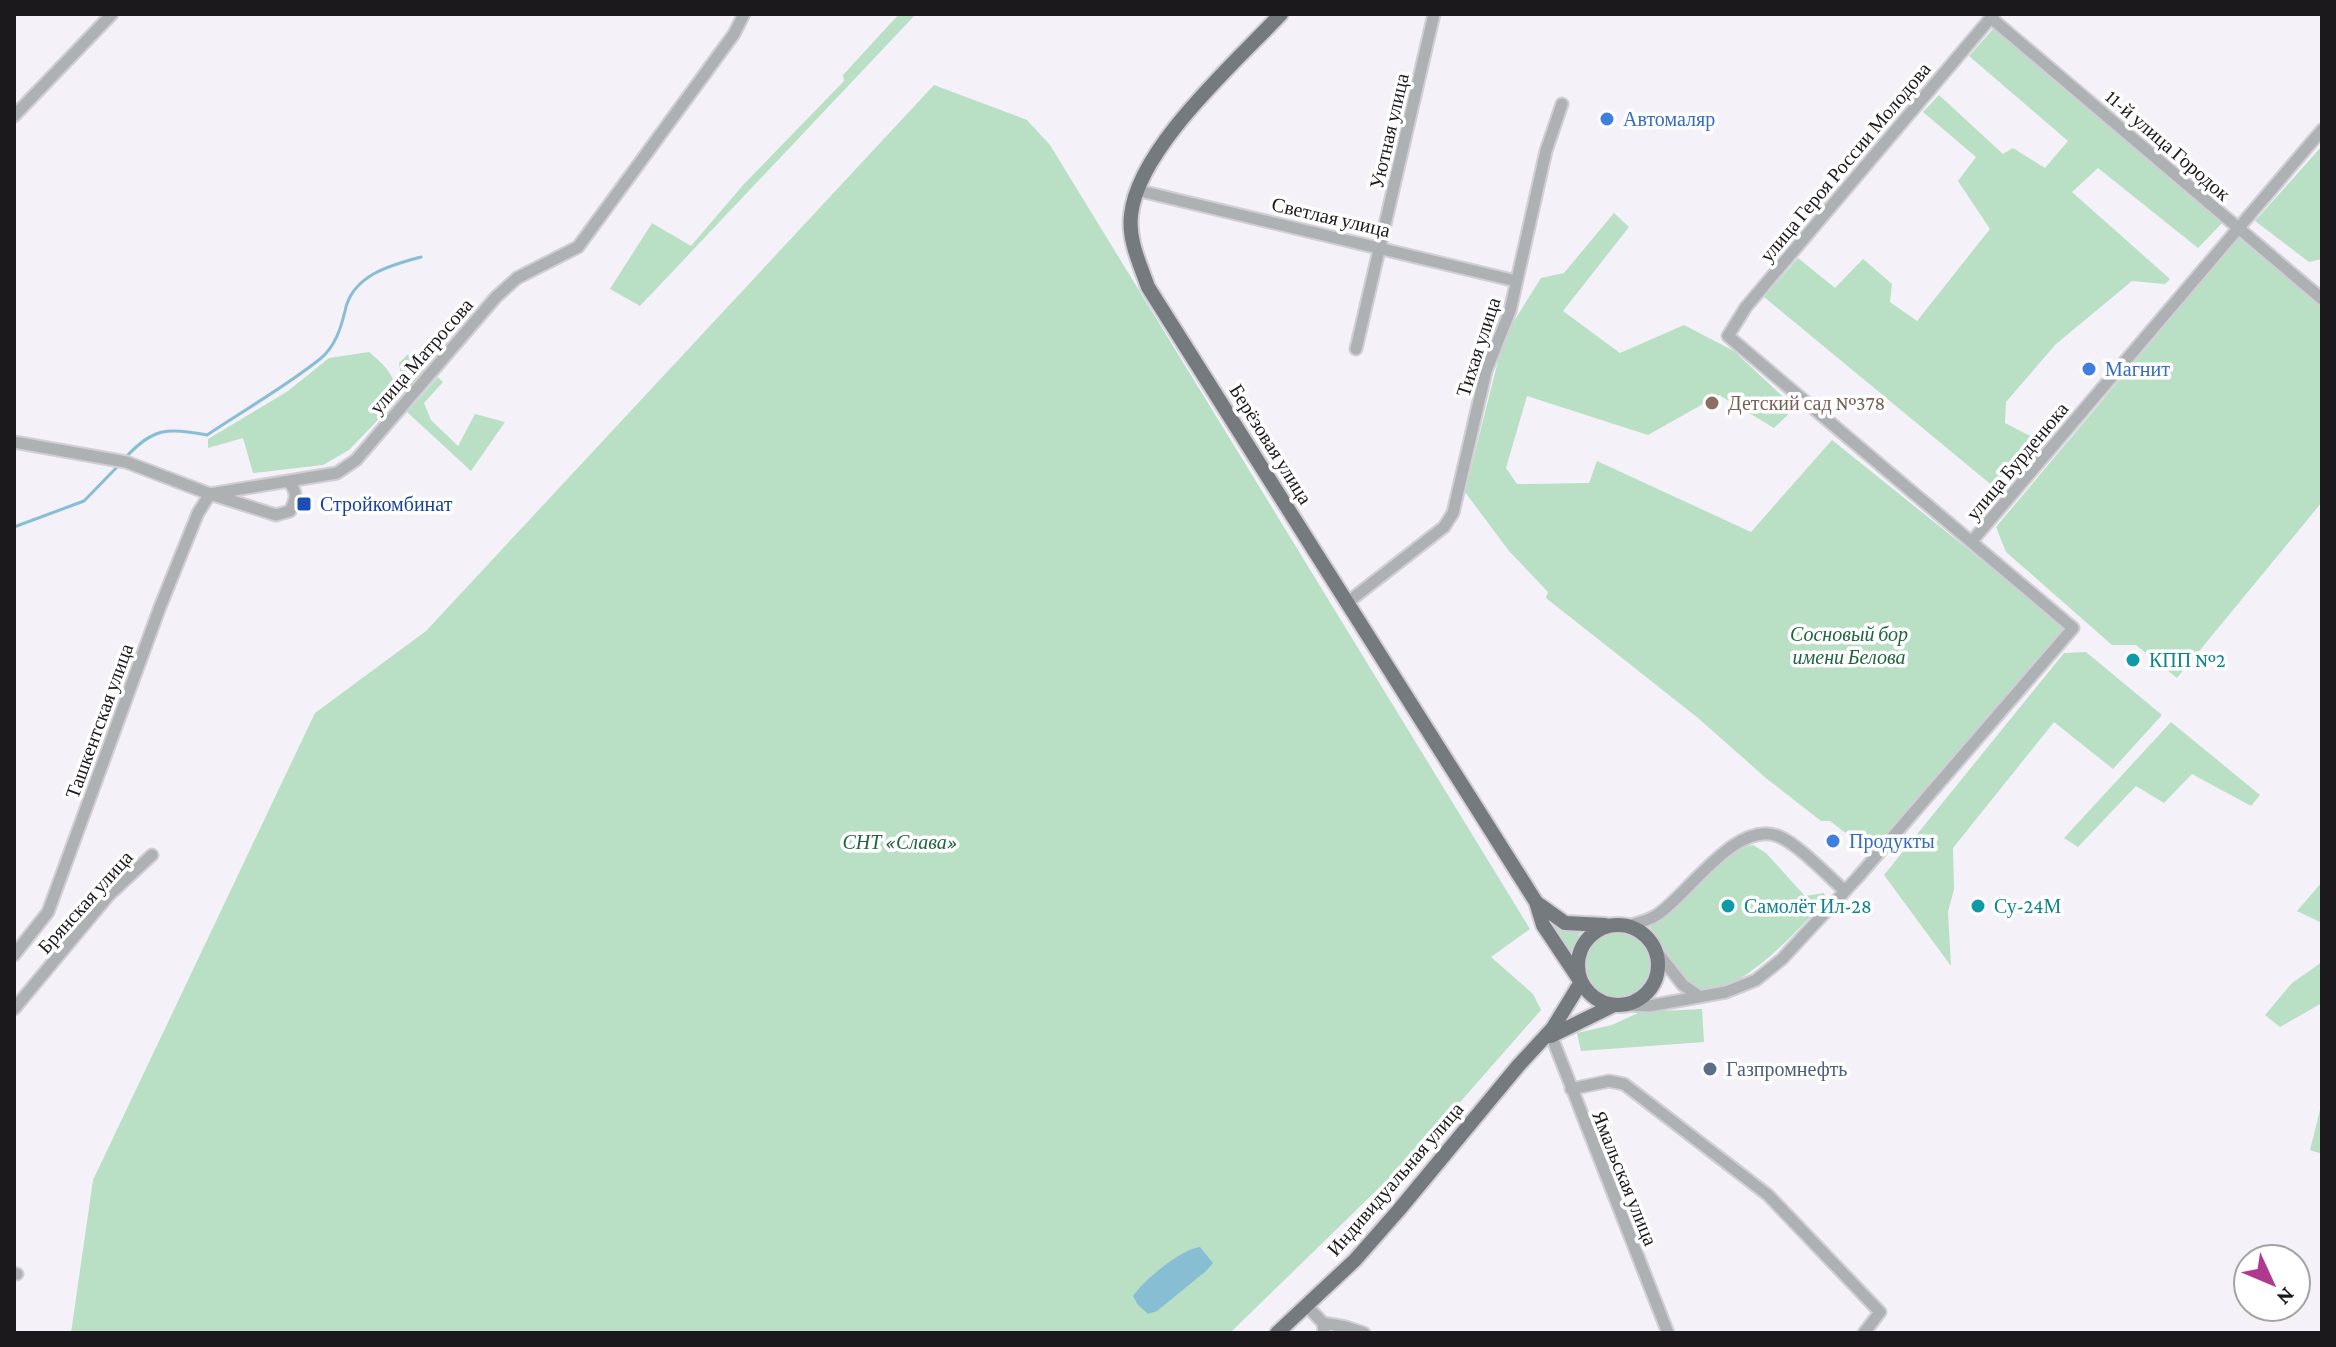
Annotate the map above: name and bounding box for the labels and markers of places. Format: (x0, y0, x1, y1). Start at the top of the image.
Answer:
place label: Автомаляр (1623, 108, 1715, 131)
marker: Автомаляр (1598, 110, 1616, 128)
place label: Магнит (2105, 358, 2170, 380)
marker: Магнит (2080, 360, 2098, 378)
place label: Детский сад №378 (1728, 392, 1885, 415)
marker: Детский сад №378 (1703, 394, 1721, 412)
place label: Стройкомбинат (320, 493, 453, 516)
marker: Стройкомбинат (295, 495, 313, 513)
place label: КПП №2 (2149, 649, 2225, 671)
marker: КПП №2 (2124, 651, 2142, 669)
place label: Продукты (1849, 830, 1935, 853)
marker: Продукты (1824, 832, 1842, 850)
place label: Самолёт Ил-28 (1744, 895, 1872, 917)
place label: Су-24М (1994, 895, 2062, 918)
marker: Самолёт Ил-28 (1719, 897, 1737, 915)
marker: Су-24М (1969, 897, 1987, 915)
place label: Газпромнефть (1726, 1058, 1847, 1081)
marker: Газпромнефть (1701, 1060, 1719, 1078)

